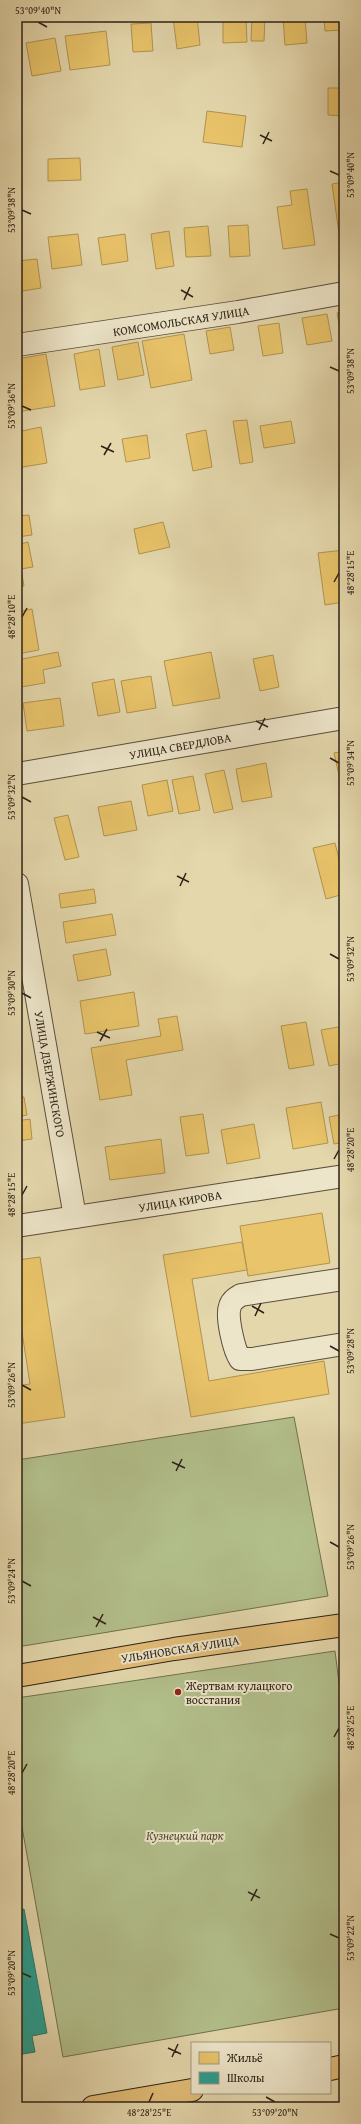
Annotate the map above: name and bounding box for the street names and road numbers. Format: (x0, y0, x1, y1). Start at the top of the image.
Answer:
street label: КОМСОМОЛЬСКАЯ УЛИЦА (112, 302, 251, 340)
street label: УЛИЦА СВЕРДЛОВА (128, 729, 233, 763)
street label: УЛИЦА ДЗЕРЖИНСКОГО (31, 1009, 69, 1139)
street label: УЛИЦА КИРОВА (137, 1186, 223, 1216)
street label: УЛЬЯНОВСКАЯ УЛИЦА (120, 1631, 241, 1667)

